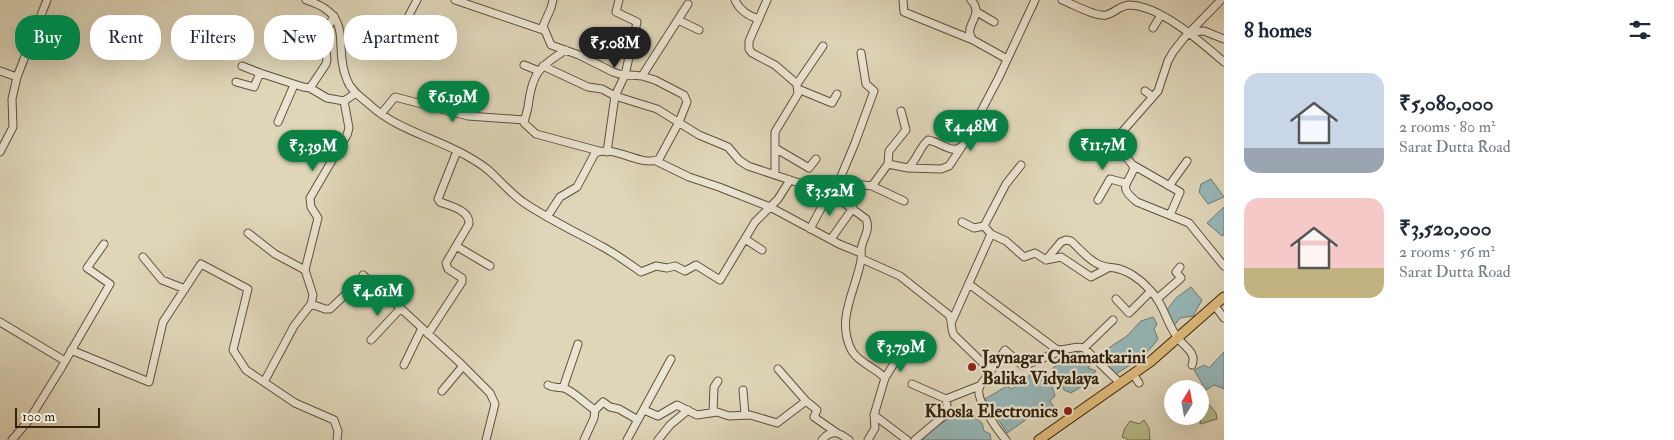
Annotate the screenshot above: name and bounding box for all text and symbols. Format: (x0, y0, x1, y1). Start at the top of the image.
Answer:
chip: Buy (15, 15, 80, 60)
chip: Rent (90, 15, 161, 60)
chip: Filters (171, 15, 254, 60)
chip: New (264, 15, 334, 60)
chip: Apartment (344, 15, 457, 60)
icon: filters (1626, 16, 1654, 44)
text: 8 homes (1244, 17, 1312, 44)
pin: ₹5.08M (574, 27, 656, 69)
text: ₹5.08M (590, 33, 640, 53)
pin: ₹6.19M (412, 80, 494, 123)
text: ₹6.19M (428, 87, 478, 107)
text: ₹5,080,000 (1399, 90, 1494, 117)
icon: home (1284, 93, 1344, 153)
pin: ₹4.48M (930, 110, 1012, 152)
text: ₹4.48M (944, 116, 998, 136)
text: 2 rooms · 80 m² (1399, 117, 1496, 137)
pin: ₹11.7M (1062, 128, 1144, 171)
pin: ₹3.39M (272, 130, 354, 172)
text: ₹11.7M (1080, 135, 1126, 155)
text: ₹3.39M (289, 136, 337, 156)
text: Sarat Dutta Road (1399, 137, 1511, 157)
pin: ₹3.52M (789, 174, 871, 217)
text: ₹3.52M (806, 181, 854, 201)
text: ₹3,520,000 (1399, 215, 1492, 242)
icon: home (1284, 218, 1344, 278)
text: 2 rooms · 56 m² (1399, 242, 1495, 262)
text: Sarat Dutta Road (1399, 262, 1511, 282)
pin: ₹4.61M (337, 274, 419, 317)
text: ₹4.61M (353, 281, 403, 301)
pin: ₹3.79M (860, 330, 942, 373)
text: ₹3.79M (877, 337, 925, 357)
place label: Jaynagar Chamatkarini Balika Vidyalaya (981, 346, 1146, 390)
marker: Jaynagar Chamatkarini Balika Vidyalaya (966, 361, 978, 373)
north arrow (1164, 380, 1209, 425)
map controls (1164, 380, 1209, 425)
place label: Khosla Electronics (925, 400, 1058, 423)
scale bar (15, 405, 100, 428)
marker: Khosla Electronics (1062, 405, 1074, 417)
text: 100 m (22, 408, 55, 425)

